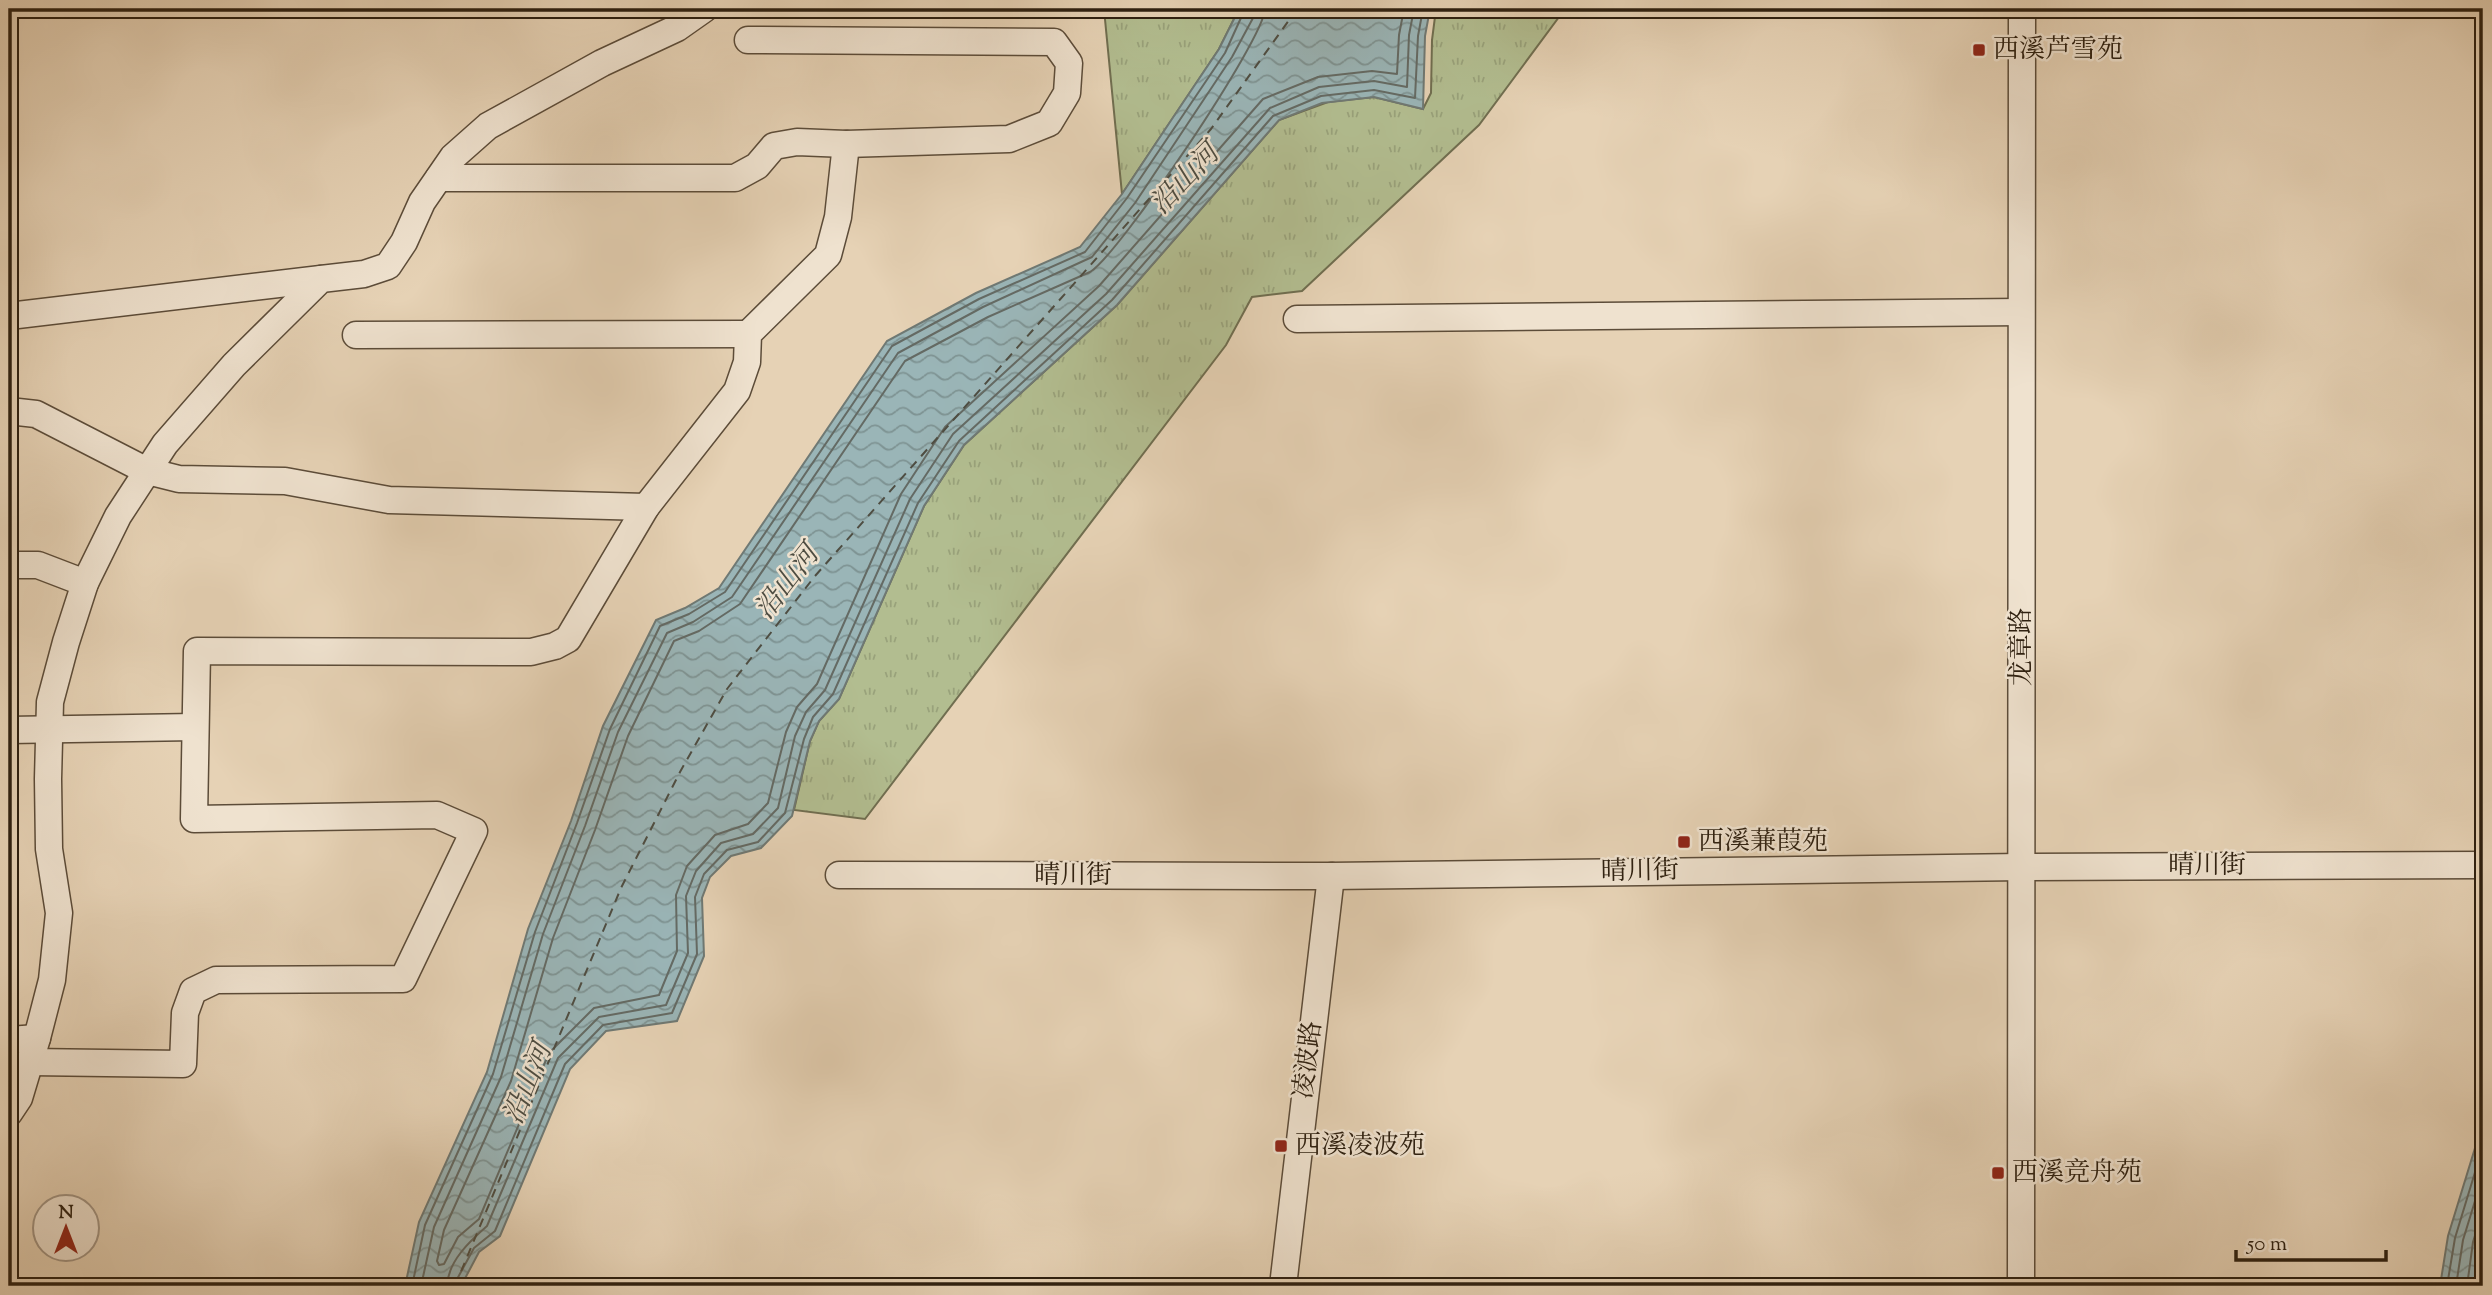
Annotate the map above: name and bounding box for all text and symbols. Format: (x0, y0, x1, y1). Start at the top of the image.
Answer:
place label: 西溪芦雪苑 (1993, 32, 2123, 69)
marker: 西溪芦雪苑 (1971, 42, 1987, 58)
water label: 沿山河 (1142, 132, 1233, 224)
water label: 沿山河 (746, 534, 833, 628)
street label: 龙章路 (2004, 608, 2041, 686)
place label: 西溪蒹葭苑 (1698, 824, 1828, 861)
marker: 西溪蒹葭苑 (1676, 834, 1692, 850)
street label: 晴川街 (2168, 848, 2246, 885)
street label: 晴川街 (1601, 853, 1679, 891)
street label: 晴川街 (1034, 858, 1112, 895)
street label: 凌波路 (1286, 1019, 1332, 1101)
water label: 沿山河 (495, 1033, 565, 1130)
place label: 西溪凌波苑 (1295, 1128, 1425, 1165)
marker: 西溪凌波苑 (1273, 1138, 1289, 1154)
place label: 西溪竞舟苑 (2012, 1155, 2142, 1192)
marker: 西溪竞舟苑 (1990, 1165, 2006, 1181)
north arrow (32, 1194, 102, 1264)
text: N (58, 1200, 74, 1227)
scale bar (2236, 1218, 2387, 1262)
text: 50 m (2246, 1230, 2287, 1260)

